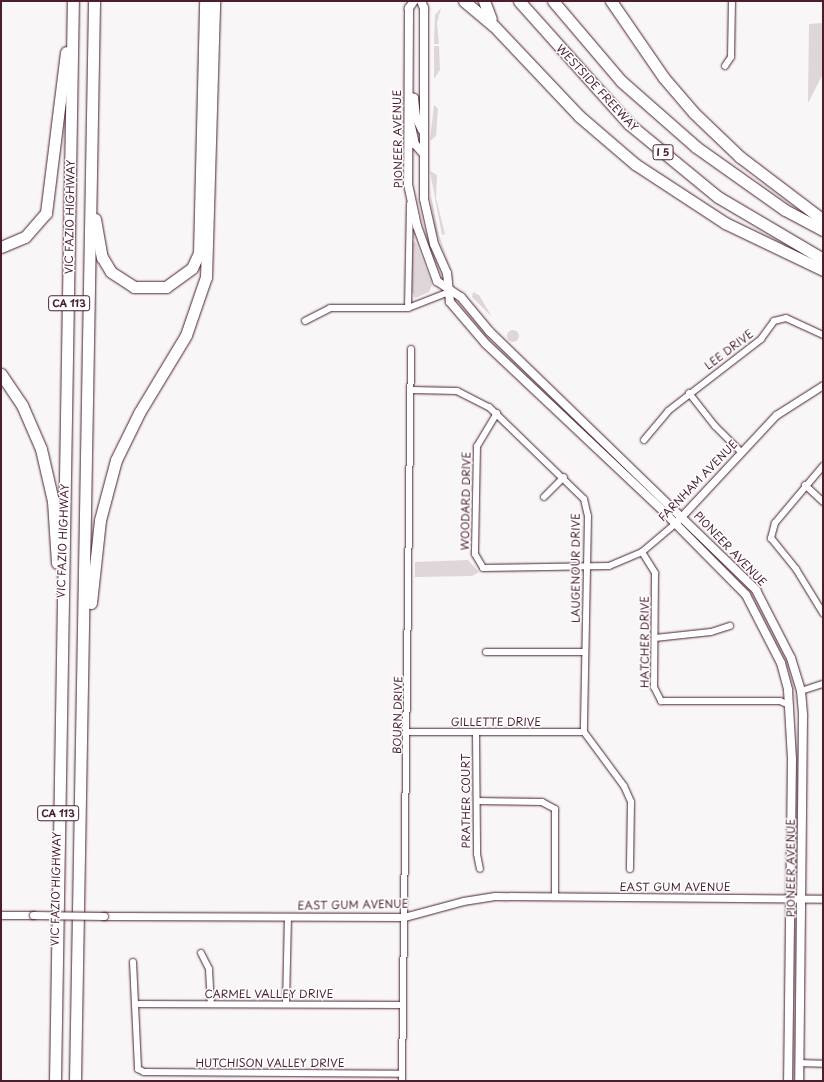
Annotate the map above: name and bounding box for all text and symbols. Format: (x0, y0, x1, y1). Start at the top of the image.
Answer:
street label: WESTSIDE FREEWAY (553, 42, 641, 134)
street label: PIONEER AVENUE (391, 90, 405, 188)
road number: I 5 (652, 144, 674, 160)
street label: VIC FAZIO HIGHWAY (62, 159, 78, 275)
road number: CA 113 (47, 295, 91, 311)
street label: LEE DRIVE (702, 327, 756, 373)
street label: FARNHAM AVENUE (656, 438, 740, 524)
street label: WOODARD DRIVE (459, 451, 473, 551)
street label: VIC FAZIO HIGHWAY (54, 483, 72, 599)
street label: PIONEER AVENUE (691, 509, 769, 589)
street label: LAUGENOUR DRIVE (569, 513, 583, 623)
street label: HATCHER DRIVE (638, 596, 652, 688)
street label: BOURN DRIVE (391, 675, 405, 755)
street label: GILLETTE DRIVE (451, 715, 541, 729)
street label: PRATHER COURT (459, 753, 473, 849)
road number: CA 113 (36, 805, 80, 821)
street label: PIONEER AVENUE (784, 819, 798, 917)
street label: VIC FAZIO HIGHWAY (48, 831, 64, 947)
street label: EAST GUM AVENUE (620, 880, 730, 894)
street label: EAST GUM AVENUE (298, 897, 408, 913)
street label: CARMEL VALLEY DRIVE (204, 987, 334, 1001)
street label: HUTCHISON VALLEY DRIVE (195, 1056, 345, 1070)

